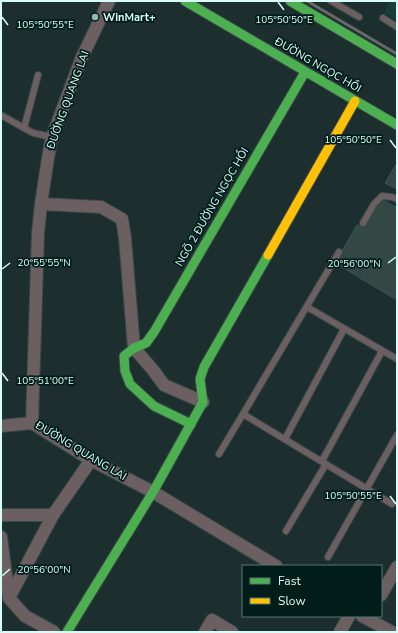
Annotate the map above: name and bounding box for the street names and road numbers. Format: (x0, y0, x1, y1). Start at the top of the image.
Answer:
street label: ĐƯỜNG NGỌC HỒI (271, 32, 365, 96)
street label: ĐƯỜNG QUANG LAI (42, 48, 93, 152)
street label: NGÕ 2 ĐƯỜNG NGỌC HỒI (170, 144, 252, 269)
street label: ĐƯỜNG QUANG LAI (32, 417, 130, 484)

